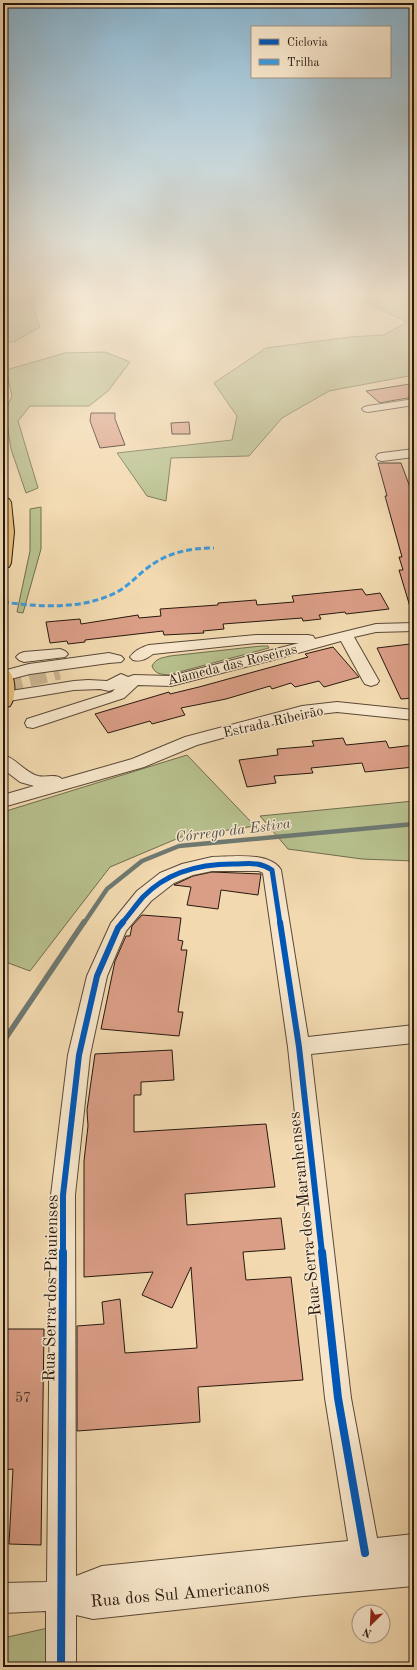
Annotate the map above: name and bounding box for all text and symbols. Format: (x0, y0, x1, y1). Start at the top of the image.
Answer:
legend (251, 26, 391, 78)
text: Ciclovia (287, 37, 328, 49)
text: Trilha (287, 57, 319, 69)
street label: Alameda das Roseiras (166, 642, 299, 688)
street label: Estrada Ribeirão (222, 704, 325, 740)
water label: Córrego da Estiva (175, 817, 292, 846)
street label: Rua Serra dos Maranhenses (286, 1111, 325, 1317)
street label: Rua Serra dos Piauienses (41, 1194, 62, 1382)
house number: 57 (15, 1391, 31, 1405)
street label: Rua dos Sul Americanos (90, 1578, 270, 1611)
north arrow (351, 1604, 391, 1644)
text: N (361, 1625, 374, 1638)

